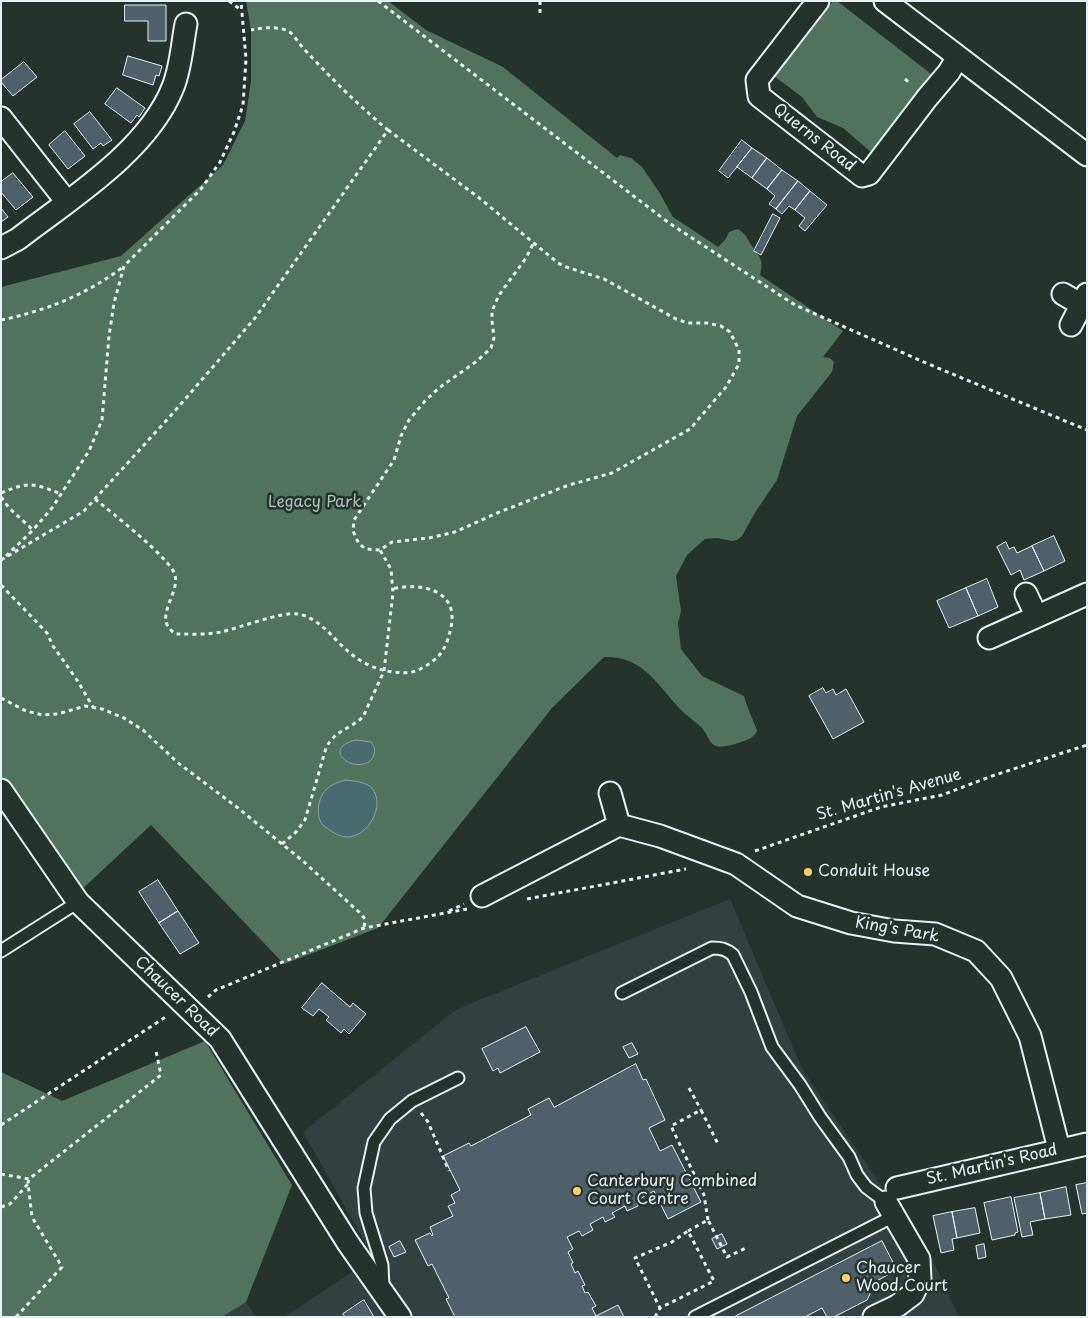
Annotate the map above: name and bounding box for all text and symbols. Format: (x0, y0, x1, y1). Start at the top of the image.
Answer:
street label: Querns Road (769, 100, 859, 176)
park label: Legacy Park (268, 493, 362, 513)
street label: St. Martin's Avenue (814, 765, 964, 825)
place label: Conduit House (818, 862, 930, 882)
marker: Conduit House (802, 866, 814, 878)
street label: King's Park (853, 913, 941, 947)
street label: Chaucer Road (130, 953, 222, 1041)
street label: St. Martin's Road (925, 1141, 1059, 1189)
place label: Canterbury Combined Court Centre (587, 1172, 757, 1210)
marker: Canterbury Combined Court Centre (571, 1185, 583, 1197)
place label: Chaucer Wood Court (856, 1259, 948, 1297)
marker: Chaucer Wood Court (840, 1272, 852, 1284)

